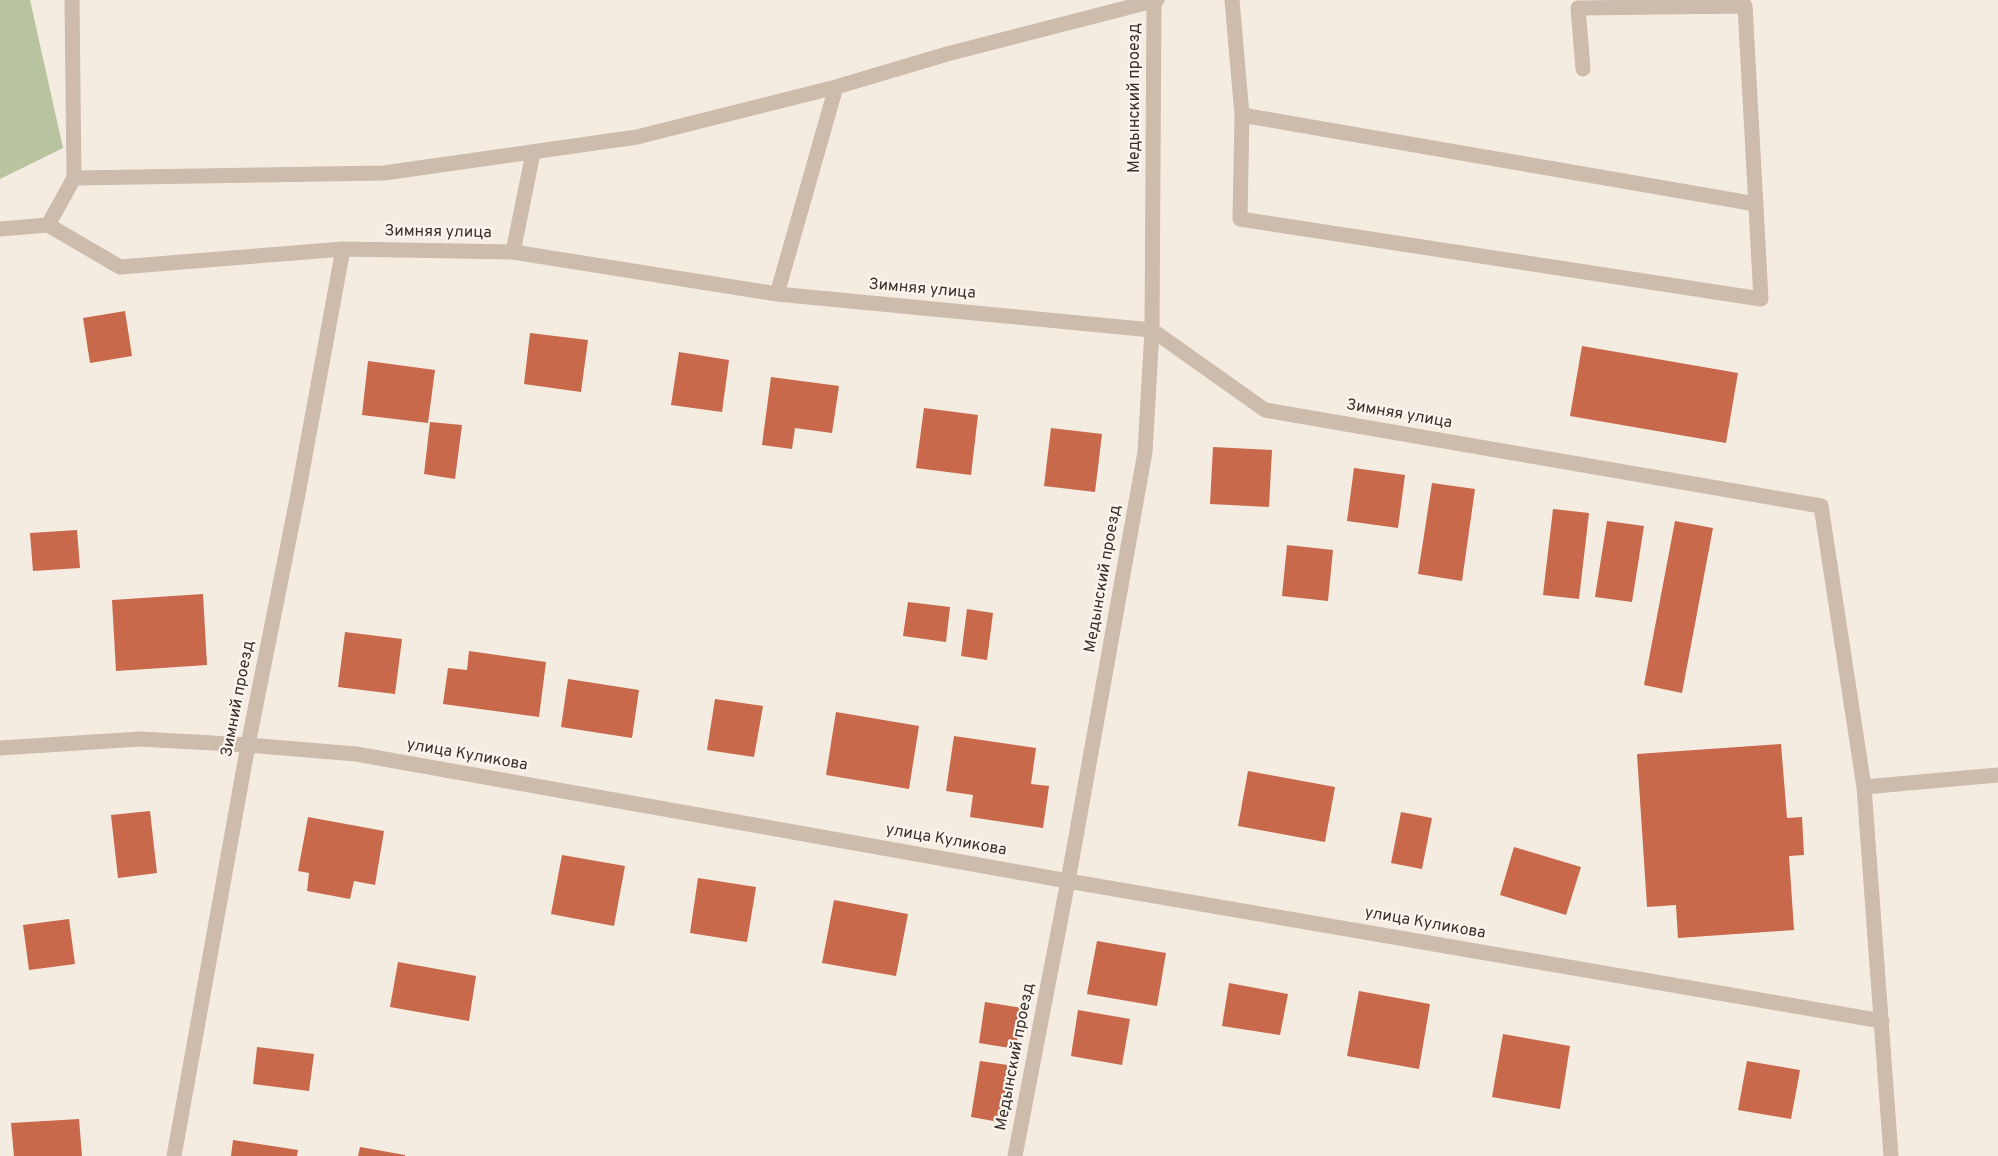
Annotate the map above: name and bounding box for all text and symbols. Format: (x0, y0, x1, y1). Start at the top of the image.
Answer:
street label: Медынский проезд (1126, 23, 1146, 173)
street label: Зимняя улица (384, 222, 492, 244)
street label: Зимняя улица (868, 276, 976, 304)
street label: Зимняя улица (1344, 396, 1454, 434)
street label: Медынский проезд (1082, 504, 1126, 654)
street label: Зимний проезд (218, 639, 260, 759)
street label: улица Куликова (405, 736, 529, 776)
street label: улица Куликова (884, 821, 1008, 861)
street label: улица Куликова (1363, 904, 1487, 944)
street label: Медынский проезд (992, 982, 1040, 1132)

